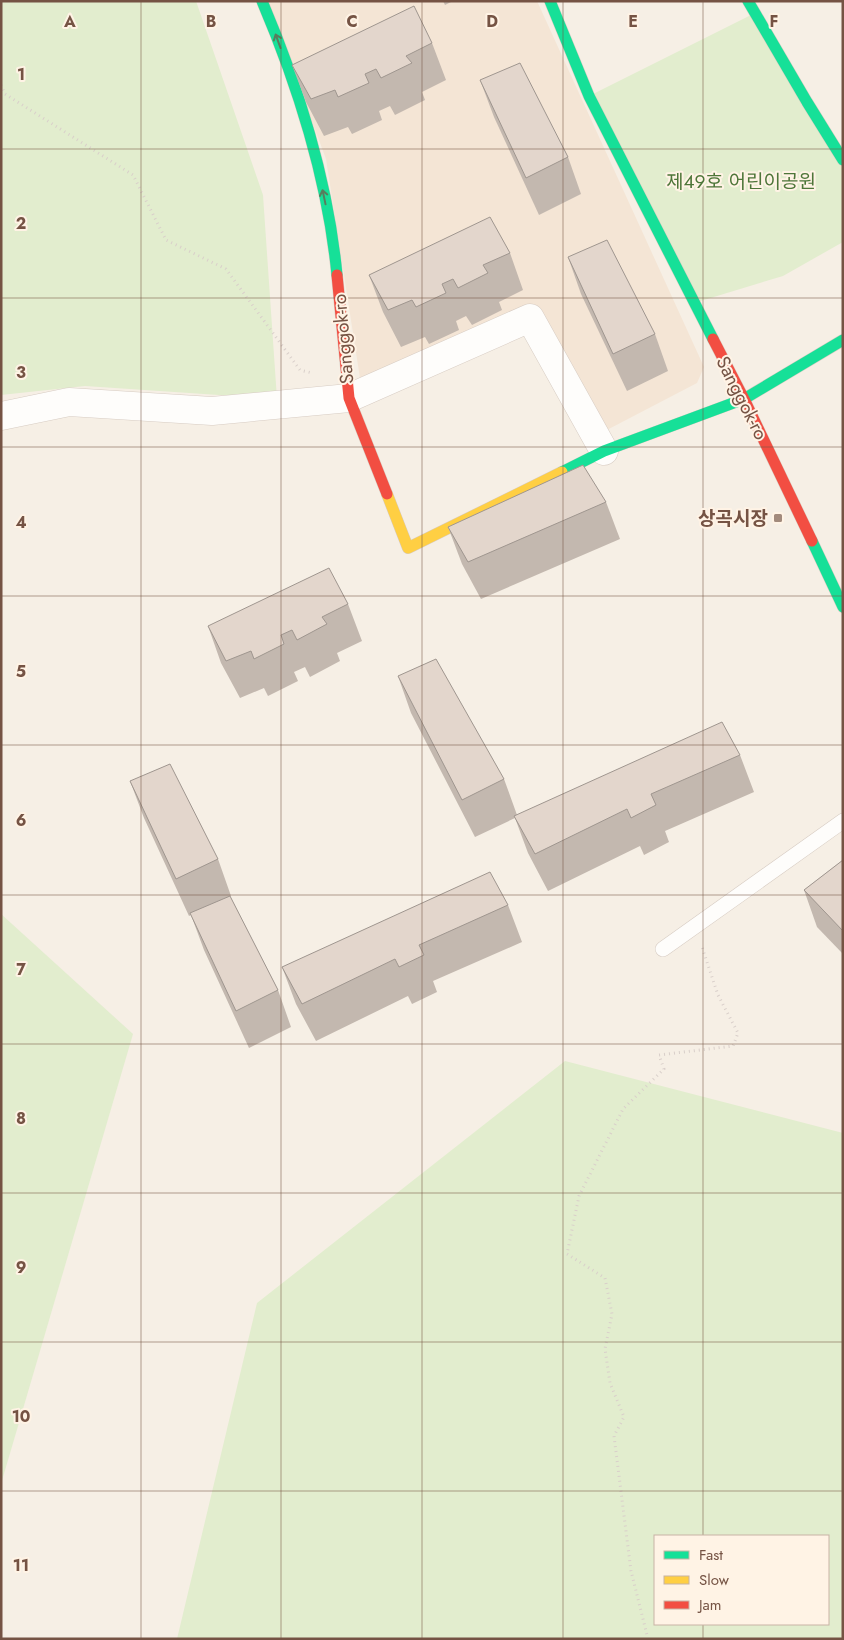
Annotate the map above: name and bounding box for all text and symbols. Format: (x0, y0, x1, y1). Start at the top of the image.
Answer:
text: A (63, 10, 76, 33)
text: B (206, 10, 216, 33)
text: C (346, 10, 358, 33)
text: D (486, 10, 498, 33)
text: E (628, 10, 638, 33)
text: F (770, 10, 778, 33)
one-way arrow (273, 34, 282, 50)
text: 1 (17, 63, 25, 86)
park label: 제49호 어린이공원 (666, 168, 816, 195)
one-way arrow (319, 189, 328, 205)
text: 2 (16, 212, 26, 235)
street label: Sanggok-ro (326, 293, 360, 385)
street label: Sanggok-ro (709, 352, 775, 444)
text: 3 (16, 361, 26, 384)
place label: 상곡시장 (698, 505, 768, 532)
text: 4 (15, 511, 27, 534)
marker: 상곡시장 (772, 512, 784, 524)
text: 5 (16, 660, 26, 683)
text: 6 (16, 809, 26, 832)
text: 7 (16, 958, 26, 981)
text: 8 (16, 1107, 26, 1130)
text: 9 (16, 1256, 26, 1279)
text: 10 (12, 1405, 30, 1428)
legend (654, 1535, 829, 1625)
text: Fast (699, 1544, 723, 1566)
text: 11 (13, 1554, 29, 1577)
text: Slow (699, 1569, 730, 1591)
text: Jam (697, 1594, 722, 1616)

